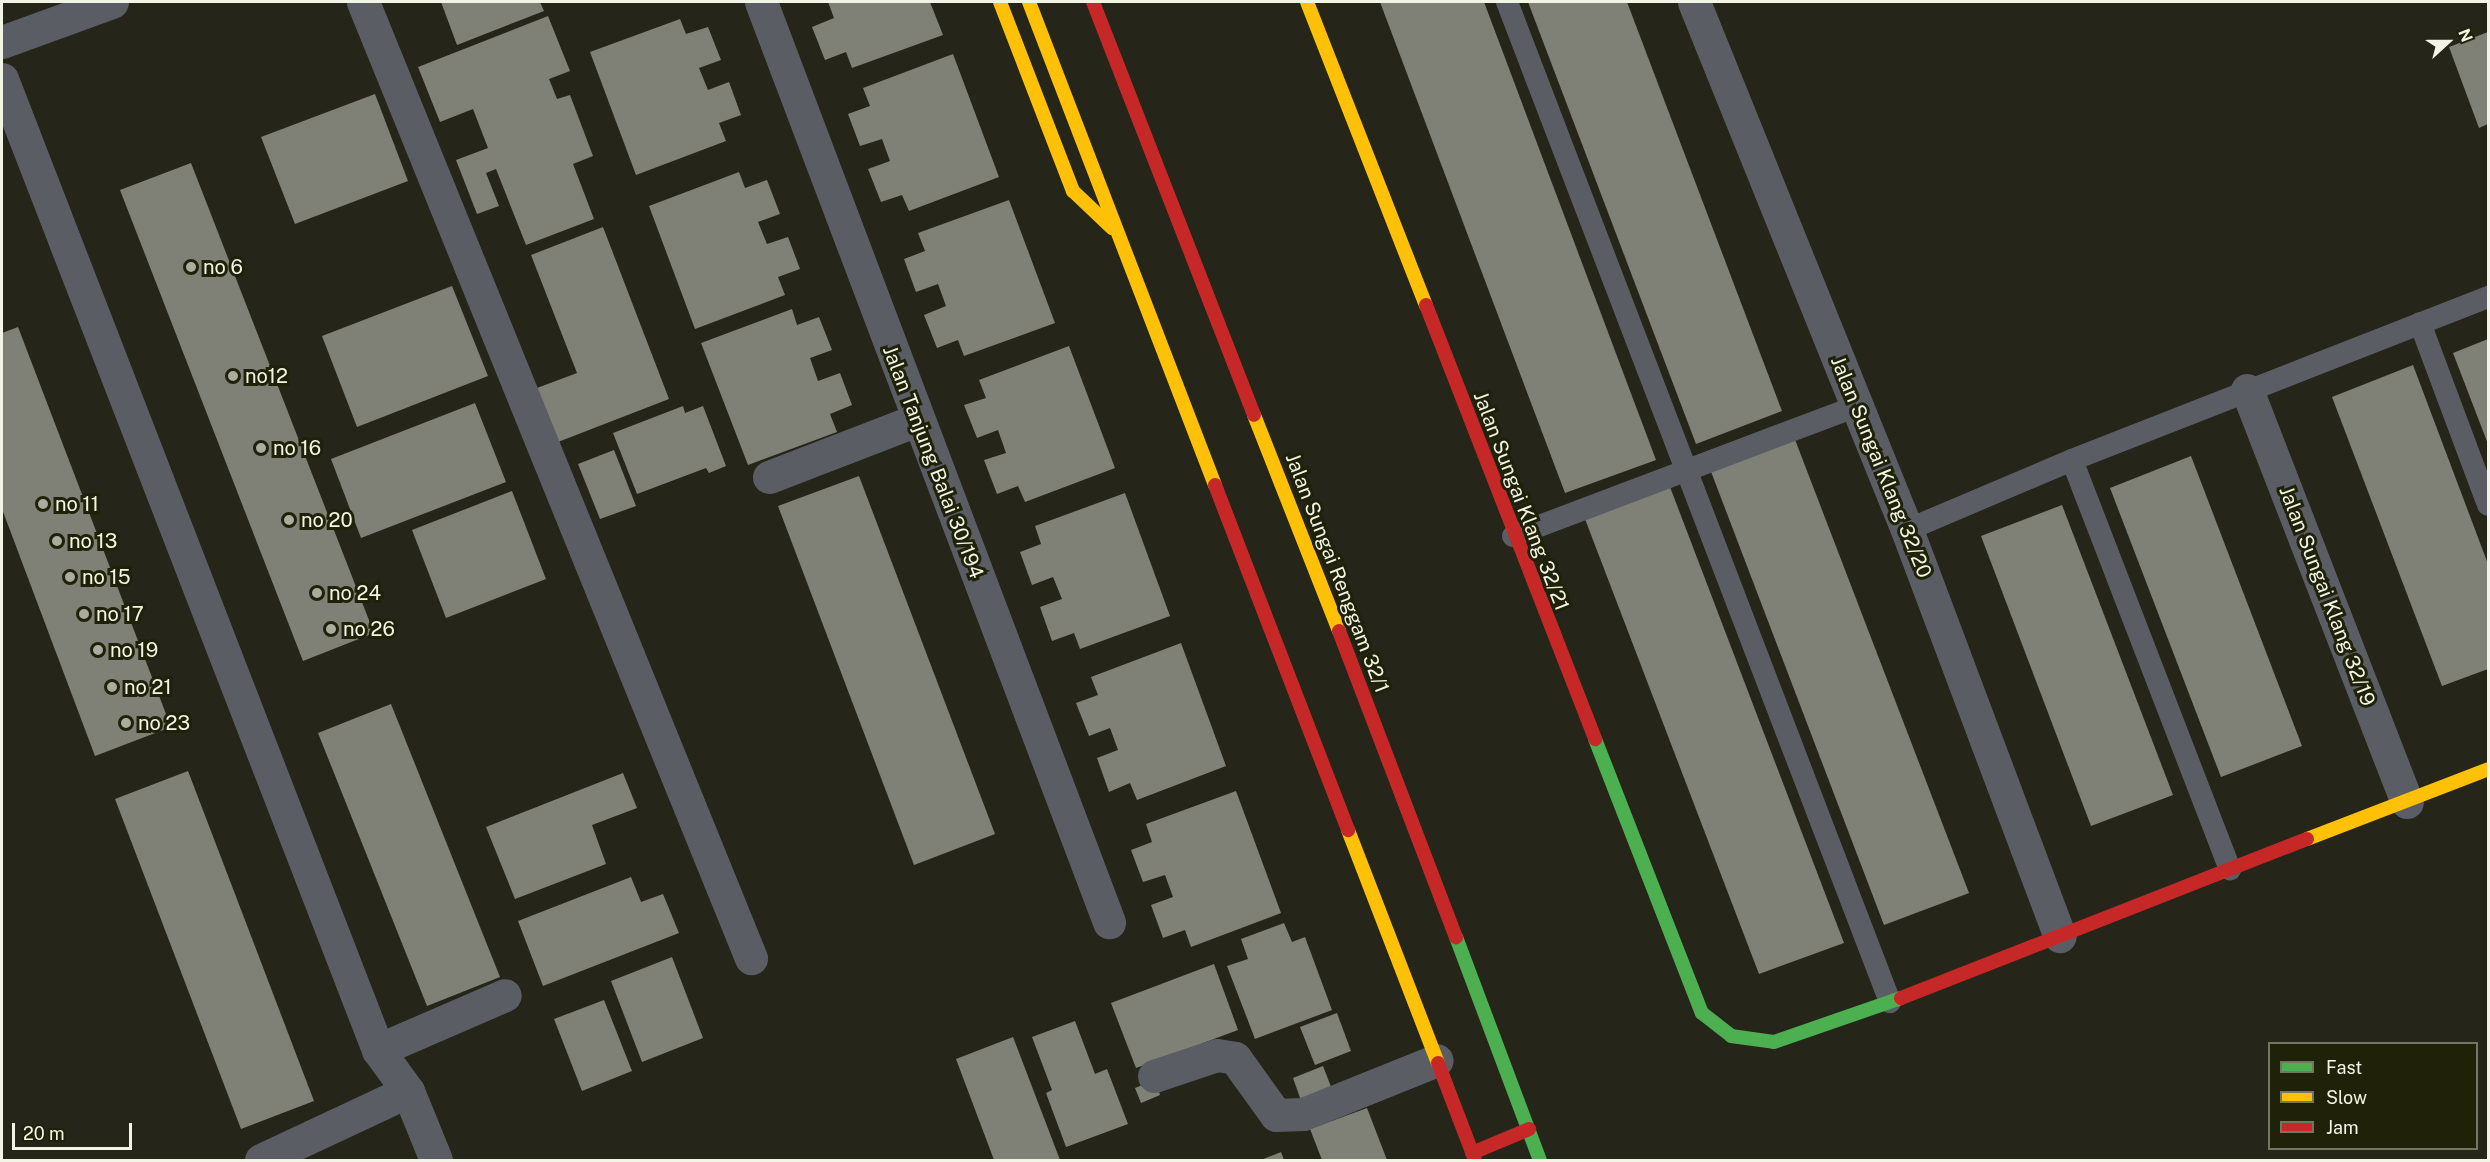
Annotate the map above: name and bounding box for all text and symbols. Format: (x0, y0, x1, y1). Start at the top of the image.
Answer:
north arrow (2418, 12, 2478, 72)
text: N (2454, 26, 2476, 45)
place label: no 6 (203, 255, 243, 279)
marker: no 6 (184, 260, 198, 274)
street label: Jalan Tanjung Balai 30/194 (877, 342, 989, 582)
street label: Jalan Sungai Klang 32/20 (1825, 353, 1937, 581)
place label: no12 (245, 364, 288, 388)
marker: no12 (226, 369, 240, 383)
street label: Jalan Sungai Klang 32/21 (1468, 388, 1574, 614)
place label: no 16 (273, 436, 321, 460)
marker: no 16 (254, 441, 268, 455)
street label: Jalan Sungai Renggam 32/1 (1280, 450, 1394, 696)
street label: Jalan Sungai Klang 32/19 (2274, 483, 2380, 709)
place label: no 11 (55, 492, 99, 516)
marker: no 11 (36, 497, 50, 511)
place label: no 20 (301, 508, 353, 532)
marker: no 20 (282, 513, 296, 527)
place label: no 13 (69, 529, 117, 553)
marker: no 13 (50, 534, 64, 548)
place label: no 15 (82, 565, 131, 589)
marker: no 15 (63, 570, 77, 584)
place label: no 24 (329, 581, 381, 605)
marker: no 24 (310, 586, 324, 600)
place label: no 17 (96, 602, 144, 626)
marker: no 17 (77, 607, 91, 621)
place label: no 26 (343, 617, 395, 641)
marker: no 26 (324, 622, 338, 636)
place label: no 19 (110, 638, 158, 662)
marker: no 19 (91, 643, 105, 657)
place label: no 21 (124, 675, 172, 699)
marker: no 21 (105, 680, 119, 694)
place label: no 23 (138, 711, 190, 735)
marker: no 23 (119, 716, 133, 730)
legend (2268, 1042, 2478, 1150)
text: Fast (2326, 1057, 2362, 1078)
text: Slow (2326, 1087, 2367, 1108)
scale bar (15, 1111, 135, 1149)
text: Jam (2326, 1117, 2359, 1138)
text: 20 m (23, 1123, 65, 1144)

